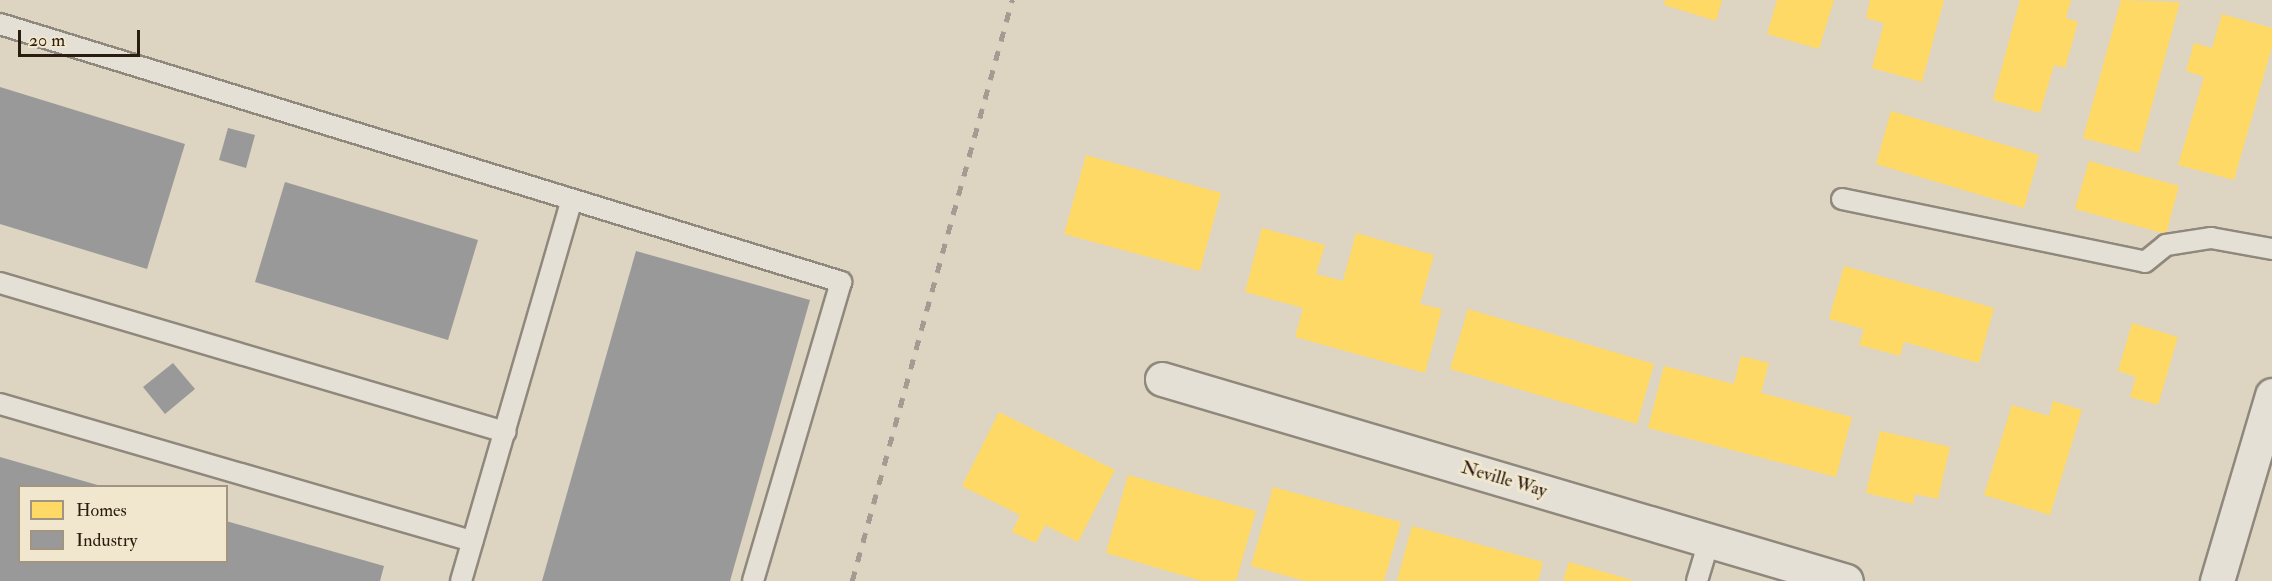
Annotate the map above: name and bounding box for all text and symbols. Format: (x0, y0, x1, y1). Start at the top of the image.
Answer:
scale bar (21, 18, 142, 56)
text: 20 m (29, 29, 65, 52)
street label: Neville Way (1459, 457, 1549, 503)
legend (18, 485, 228, 563)
text: Homes (76, 499, 127, 522)
text: Industry (76, 529, 137, 552)

